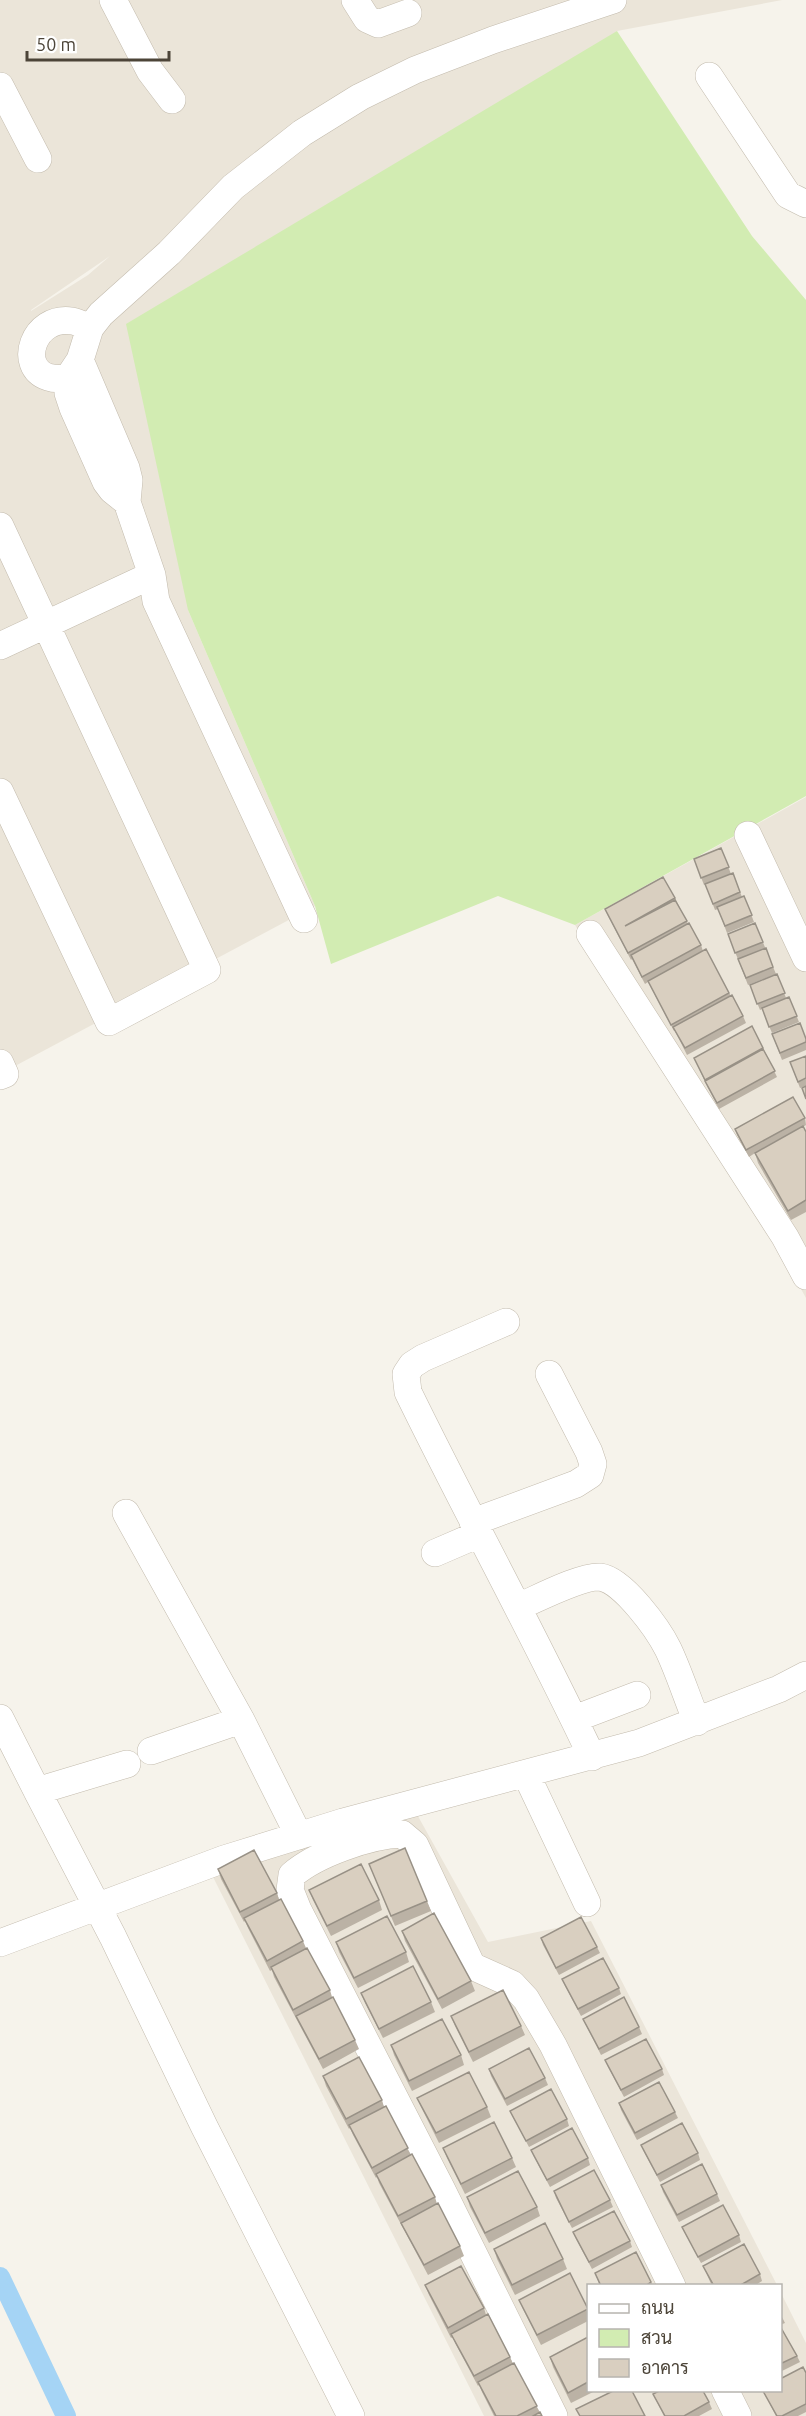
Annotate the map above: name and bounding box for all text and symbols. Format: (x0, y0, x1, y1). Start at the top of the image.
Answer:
scale bar (27, 24, 170, 62)
text: 50 m (36, 34, 76, 54)
legend (587, 2284, 782, 2392)
text: ถนน (641, 2297, 674, 2317)
text: สวน (641, 2327, 672, 2347)
text: อาคาร (641, 2357, 689, 2377)

